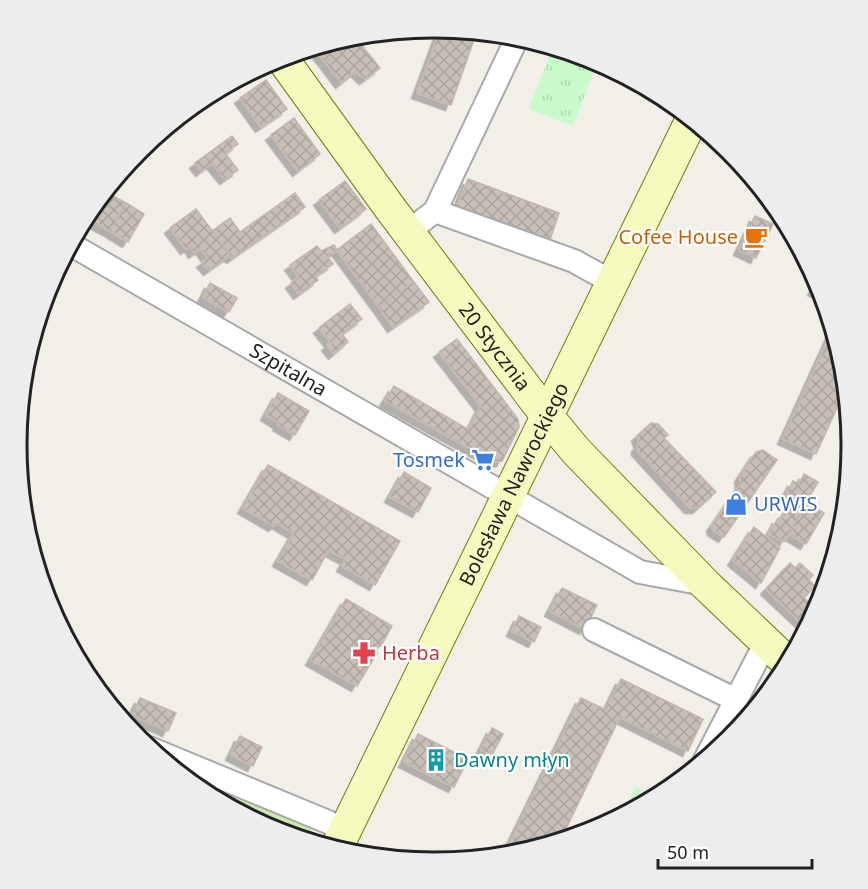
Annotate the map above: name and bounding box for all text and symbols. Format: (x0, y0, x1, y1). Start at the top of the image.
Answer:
place label: Cofee House (618, 223, 738, 250)
cafe icon: Cofee House (743, 224, 769, 250)
street label: 20 Stycznia (453, 297, 537, 396)
street label: Szpitalna (245, 336, 332, 402)
street label: Bolesława Nawrockiego (452, 378, 575, 590)
place label: Tosmek (393, 446, 465, 473)
supermarket icon: Tosmek (470, 447, 496, 473)
place label: URWIS (754, 490, 817, 517)
shop icon: URWIS (723, 491, 749, 517)
place label: Herba (382, 639, 440, 666)
pharmacy icon: Herba (351, 640, 377, 666)
place label: Dawny młyn (454, 746, 570, 773)
building icon: Dawny młyn (423, 747, 449, 773)
scale bar (658, 832, 812, 870)
text: 50 m (667, 840, 709, 864)

